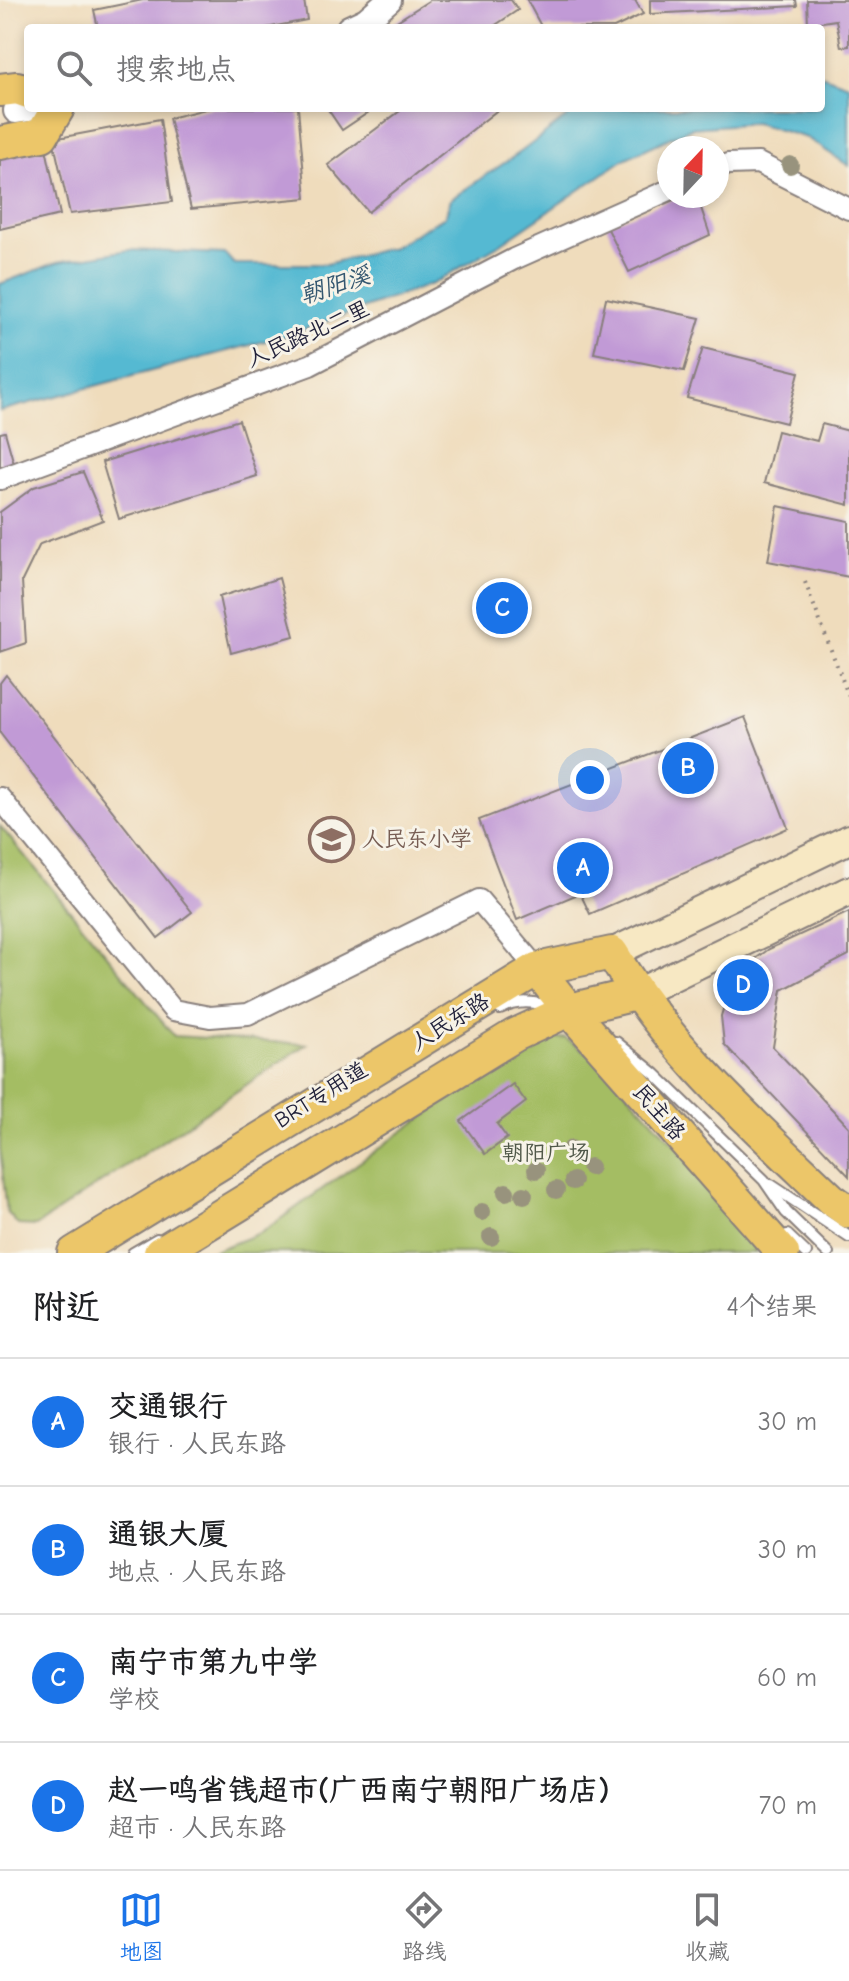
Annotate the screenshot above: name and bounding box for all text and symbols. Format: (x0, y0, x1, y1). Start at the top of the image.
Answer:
search box (24, 24, 825, 112)
icon: search (52, 46, 96, 90)
text: 搜索地点 (116, 52, 236, 87)
north arrow (657, 136, 729, 208)
water label: 朝阳溪 (296, 260, 375, 309)
street label: 人民路北二里 (242, 295, 374, 373)
pin: C (476, 578, 528, 638)
pin: B (662, 738, 714, 798)
your location (570, 760, 610, 800)
school or university icon: 人民东小学 (307, 815, 355, 863)
place label: 人民东小学 (362, 826, 472, 852)
pin: A (557, 838, 609, 898)
pin: D (717, 955, 769, 1015)
street label: 人民东路 (406, 988, 494, 1056)
street label: BRT专用道 (270, 1056, 372, 1134)
street label: 民主路 (628, 1079, 690, 1145)
park label: 朝阳广场 (502, 1140, 590, 1166)
text: 附近 (32, 1287, 100, 1327)
text: 4个结果 (726, 1292, 817, 1322)
text: 交通银行 (108, 1389, 228, 1424)
text: A (51, 1407, 65, 1437)
text: 30 m (758, 1407, 817, 1437)
text: 银行 · 人民东路 (108, 1429, 286, 1459)
text: 通银大厦 (108, 1517, 228, 1552)
text: B (50, 1535, 66, 1565)
text: 30 m (758, 1535, 817, 1565)
text: 地点 · 人民东路 (108, 1557, 286, 1587)
text: 南宁市第九中学 (108, 1645, 318, 1680)
text: C (50, 1663, 66, 1693)
text: 60 m (757, 1663, 817, 1693)
text: 学校 (108, 1685, 160, 1715)
text: 赵一鸣省钱超市(广西南宁朝阳广场店) (108, 1773, 609, 1808)
text: D (50, 1791, 66, 1821)
text: 70 m (759, 1791, 817, 1821)
text: 超市 · 人民东路 (108, 1813, 286, 1843)
tab: 地图 (119, 1888, 164, 1965)
tab: 路线 (402, 1888, 447, 1965)
tab: 收藏 (685, 1888, 730, 1965)

